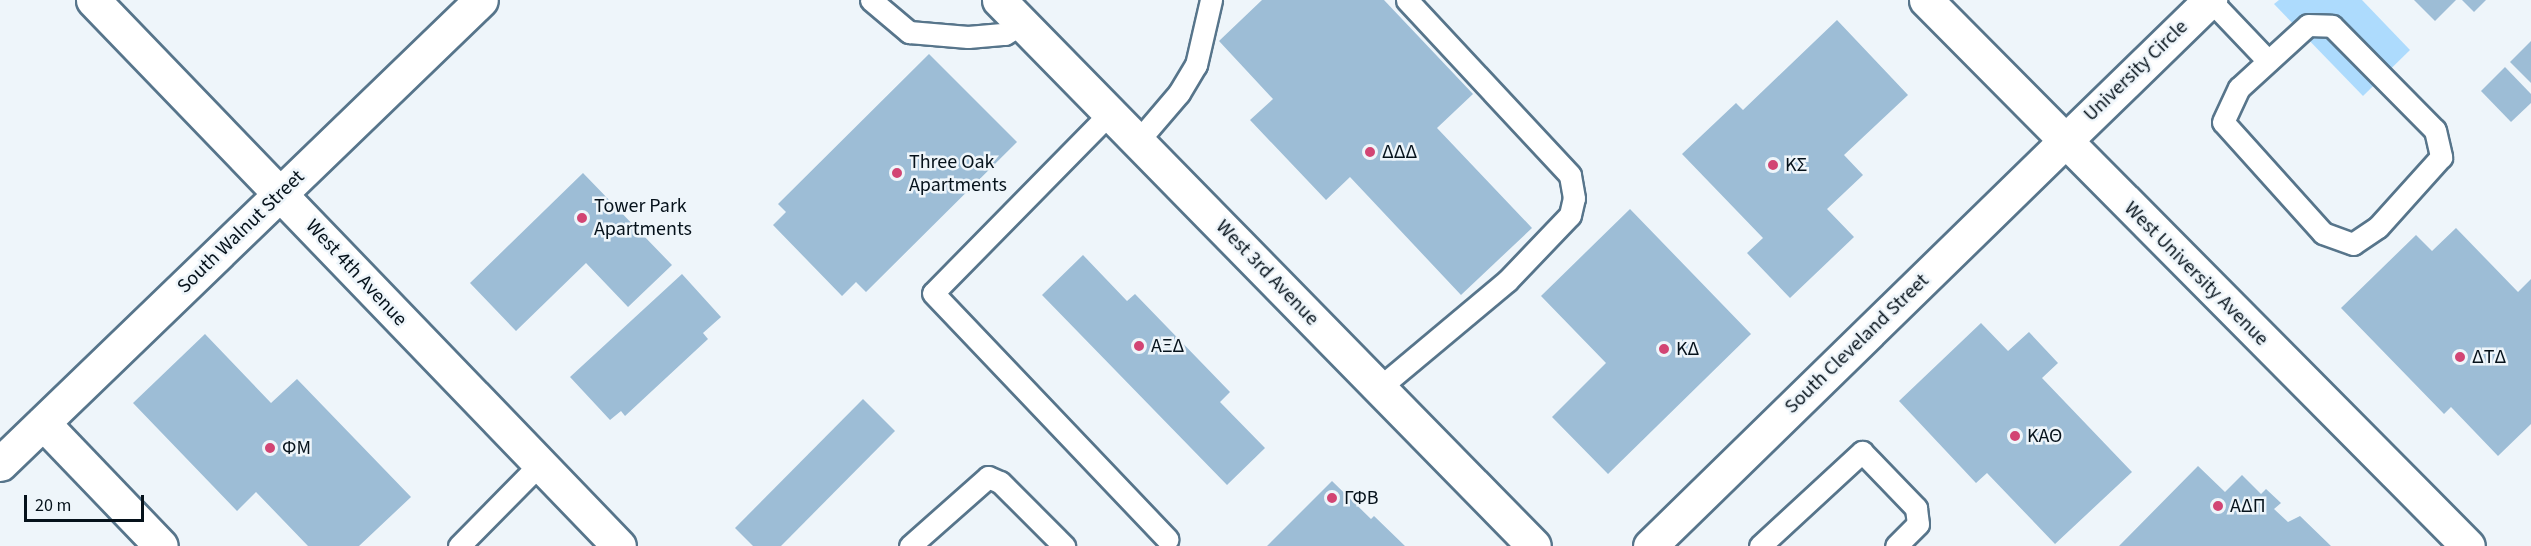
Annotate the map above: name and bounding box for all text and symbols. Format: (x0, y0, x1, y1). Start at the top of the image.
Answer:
street label: University Circle (2079, 15, 2193, 127)
place label: ΔΔΔ (1382, 140, 1417, 164)
marker: ΔΔΔ (1363, 145, 1377, 159)
place label: Three Oak Apartments (909, 150, 1007, 197)
place label: KΣ (1785, 153, 1807, 177)
marker: KΣ (1766, 158, 1780, 172)
street label: South Walnut Street (172, 165, 310, 299)
marker: Three Oak Apartments (890, 166, 904, 180)
place label: Tower Park Apartments (594, 195, 692, 242)
street label: West University Avenue (2119, 197, 2273, 351)
marker: Tower Park Apartments (575, 211, 589, 225)
street label: West 4th Avenue (300, 214, 412, 332)
street label: West 3rd Avenue (1211, 215, 1323, 331)
street label: South Cleveland Street (1780, 269, 1934, 419)
place label: ΑΞΔ (1151, 334, 1184, 358)
place label: ΚΔ (1676, 337, 1699, 361)
marker: ΑΞΔ (1132, 339, 1146, 353)
marker: ΚΔ (1657, 342, 1671, 356)
place label: ΔTΔ (2472, 345, 2506, 369)
marker: ΔTΔ (2453, 350, 2467, 364)
place label: ΚΑΘ (2027, 424, 2062, 448)
marker: ΚΑΘ (2008, 429, 2022, 443)
place label: ΦΜ (282, 436, 311, 460)
marker: ΦΜ (263, 441, 277, 455)
scale bar (27, 483, 147, 521)
place label: ΓΦΒ (1344, 486, 1379, 510)
marker: ΓΦΒ (1325, 491, 1339, 505)
text: 20 m (35, 493, 71, 518)
place label: ΑΔΠ (2230, 494, 2266, 518)
marker: ΑΔΠ (2211, 499, 2225, 513)

